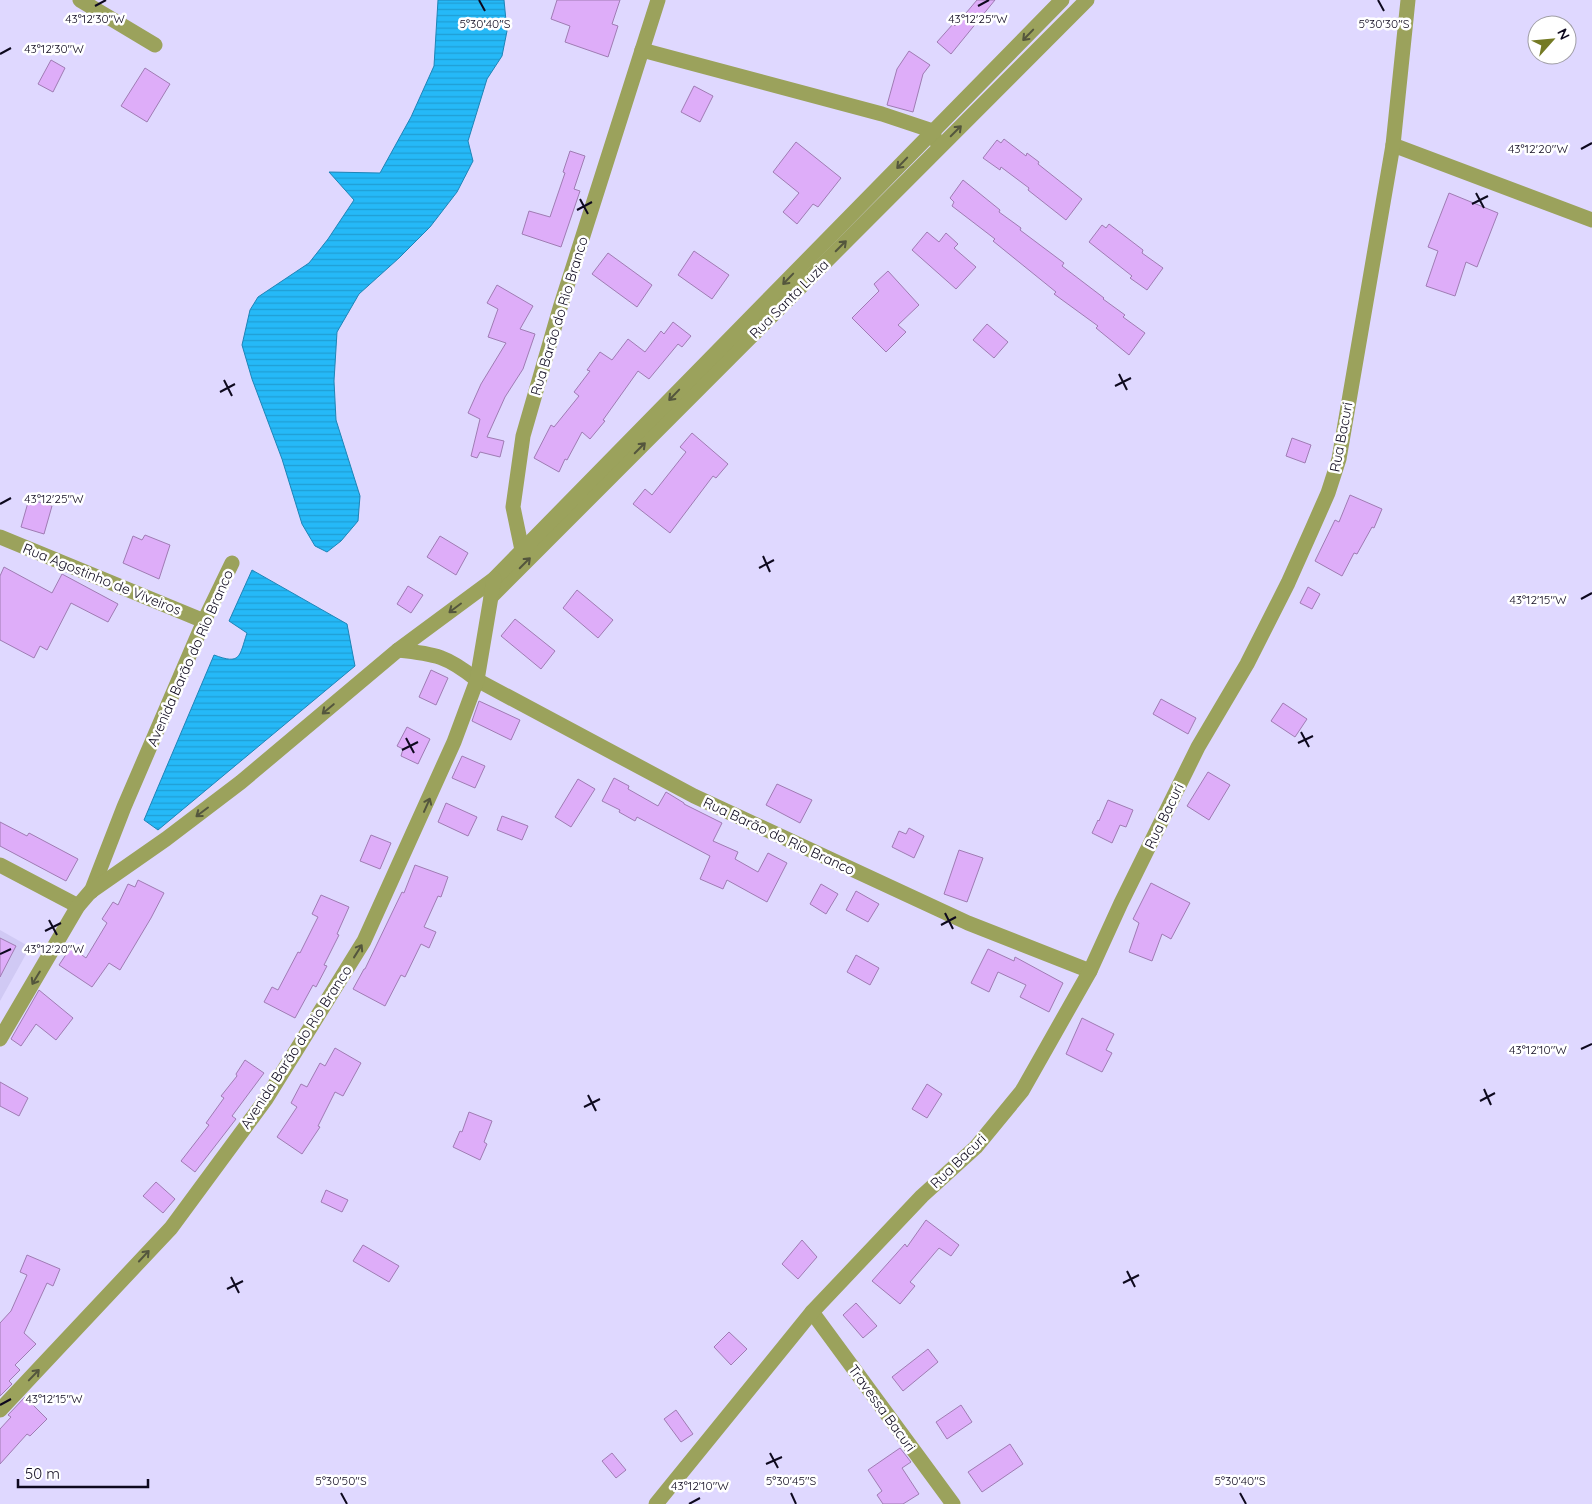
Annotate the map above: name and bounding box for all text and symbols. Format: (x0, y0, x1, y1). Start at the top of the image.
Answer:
text: 43°12'30"W (65, 11, 125, 26)
text: 43°12'25"W (948, 11, 1008, 26)
north arrow (1527, 15, 1577, 65)
text: 5°30'40"S (459, 16, 511, 31)
text: 5°30'30"S (1358, 16, 1410, 31)
text: N (1553, 25, 1574, 43)
one-way arrow (1022, 29, 1034, 41)
text: 43°12'30"W (24, 41, 84, 56)
one-way arrow (950, 125, 962, 137)
text: 43°12'20"W (1508, 141, 1568, 156)
one-way arrow (895, 157, 908, 169)
street label: Rua Barão do Rio Branco (526, 234, 592, 398)
one-way arrow (835, 240, 848, 252)
street label: Rua Santa Luzia (746, 256, 832, 342)
one-way arrow (782, 273, 794, 285)
one-way arrow (668, 389, 680, 401)
street label: Rua Bacuri (1325, 401, 1357, 473)
one-way arrow (634, 442, 646, 454)
text: 43°12'25"W (24, 491, 84, 506)
street label: Rua Agostinho de Viveiros (20, 539, 184, 619)
one-way arrow (519, 557, 532, 569)
street label: Avenida Barão do Rio Branco (143, 567, 237, 749)
text: 43°12'15"W (1509, 592, 1567, 607)
one-way arrow (448, 603, 462, 613)
one-way arrow (321, 704, 334, 715)
street label: Rua Bacuri (1140, 780, 1188, 852)
street label: Rua Barão do Rio Branco (700, 793, 858, 879)
one-way arrow (422, 798, 432, 813)
one-way arrow (195, 807, 209, 817)
text: 43°12'20"W (24, 941, 84, 956)
one-way arrow (353, 945, 363, 959)
street label: Avenida Barão do Rio Branco (236, 962, 356, 1132)
one-way arrow (30, 971, 40, 985)
text: 43°12'10"W (1509, 1042, 1567, 1057)
street label: Rua Bacuri (926, 1130, 990, 1192)
one-way arrow (139, 1250, 150, 1263)
street label: Travessa Bacuri (844, 1361, 920, 1455)
one-way arrow (28, 1369, 40, 1382)
text: 43°12'15"W (25, 1391, 83, 1406)
scale bar (18, 1456, 148, 1488)
text: 50 m (25, 1464, 60, 1483)
text: 5°30'50"S (315, 1473, 367, 1488)
text: 5°30'45"S (766, 1473, 817, 1488)
text: 5°30'40"S (1214, 1473, 1266, 1488)
text: 43°12'10"W (671, 1478, 729, 1493)

